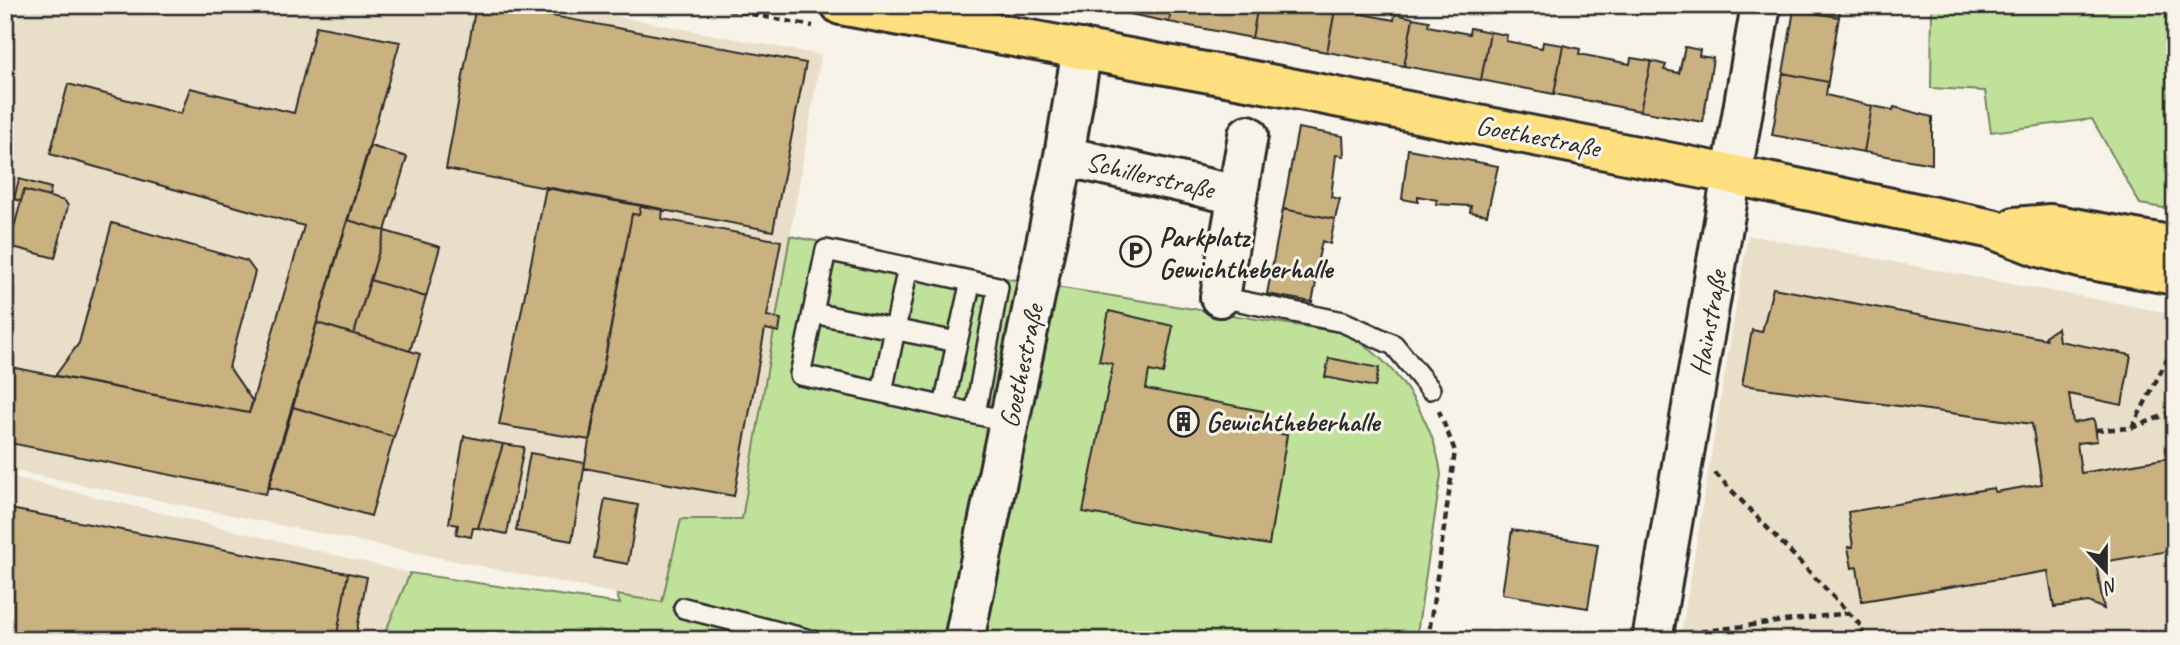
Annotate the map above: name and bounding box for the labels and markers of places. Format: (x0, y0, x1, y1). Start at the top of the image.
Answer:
place label: Parkplatz Gewichtheberhalle (1159, 219, 1335, 286)
parking icon: Parkplatz Gewichtheberhalle (1119, 235, 1153, 269)
building icon: Gewichtheberhalle (1166, 404, 1200, 438)
place label: Gewichtheberhalle (1206, 404, 1382, 439)

